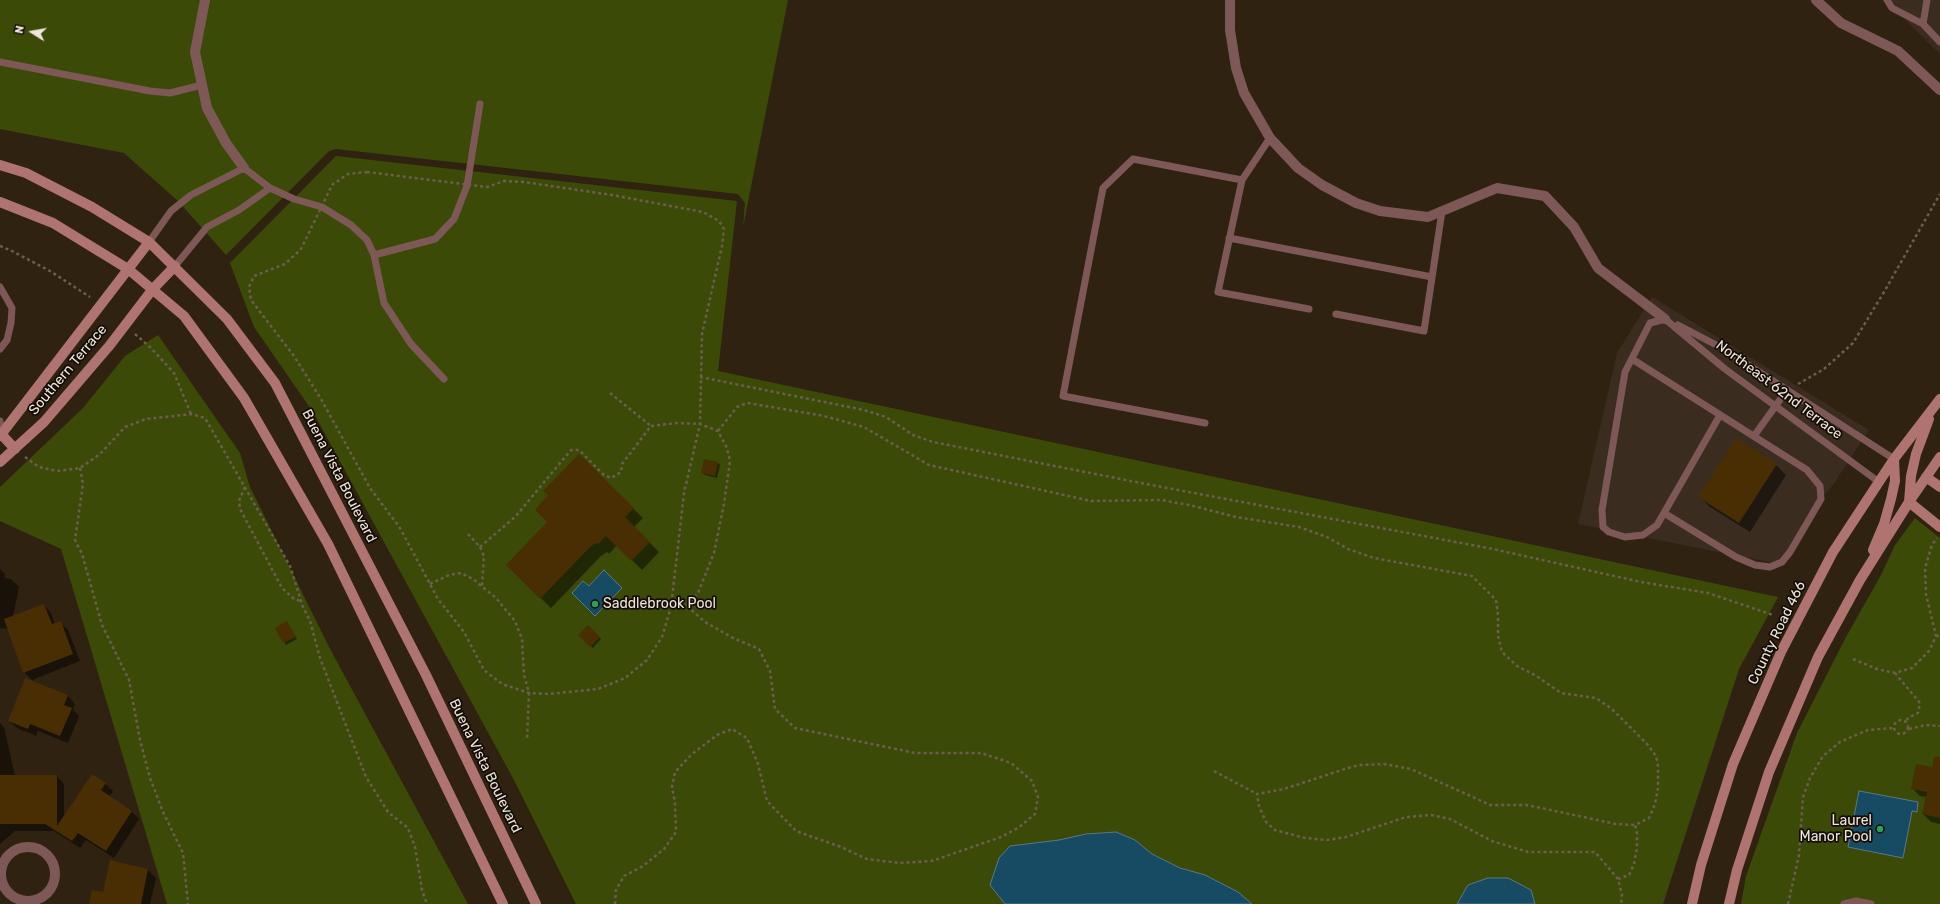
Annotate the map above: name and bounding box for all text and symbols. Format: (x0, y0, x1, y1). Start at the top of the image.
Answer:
north arrow (12, 12, 52, 52)
text: N (13, 24, 27, 35)
street label: Southern Terrace (25, 321, 111, 419)
street label: Northeast 62nd Terrace (1712, 337, 1846, 443)
street label: Buena Vista Boulevard (298, 407, 380, 545)
street label: County Road 466 (1745, 579, 1809, 687)
place label: Saddlebrook Pool (603, 596, 716, 612)
marker: Saddlebrook Pool (590, 599, 600, 609)
street label: Buena Vista Boulevard (445, 696, 525, 836)
place label: Laurel Manor Pool (1800, 813, 1872, 846)
marker: Laurel Manor Pool (1875, 824, 1885, 834)

